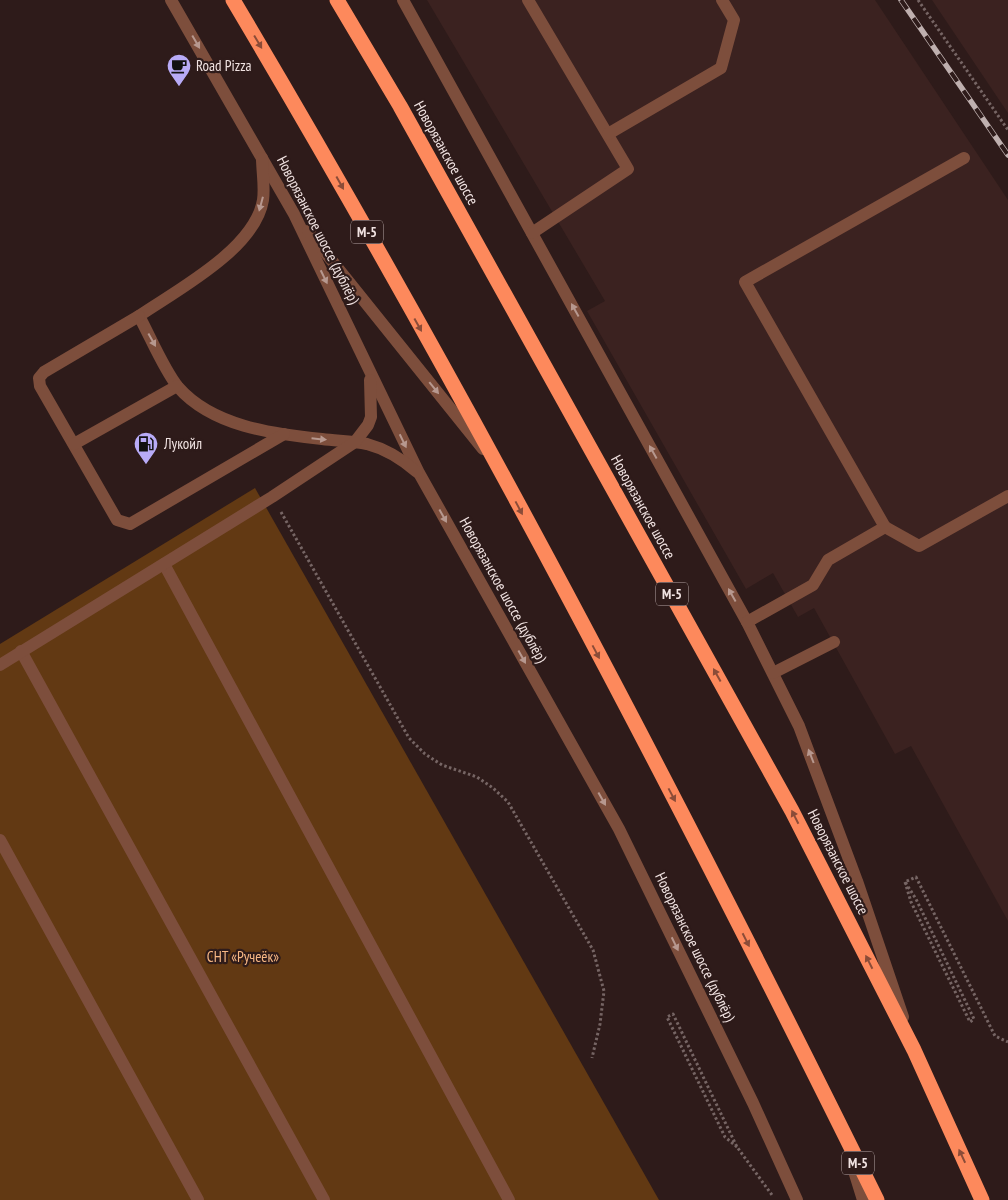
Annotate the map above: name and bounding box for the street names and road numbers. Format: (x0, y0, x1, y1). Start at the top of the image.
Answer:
street label: Новорязанское шоссе (410, 98, 483, 208)
street label: Новорязанское шоссе (дублёр) (273, 153, 364, 307)
road number: М-5 (351, 220, 383, 243)
street label: Новорязанское шоссе (607, 452, 680, 562)
street label: Новорязанское шоссе (дублёр) (455, 514, 552, 666)
road number: М-5 (656, 582, 688, 606)
street label: Новорязанское шоссе (804, 806, 873, 918)
street label: Новорязанское шоссе (дублёр) (651, 869, 740, 1025)
road number: М-5 (842, 1152, 874, 1174)

